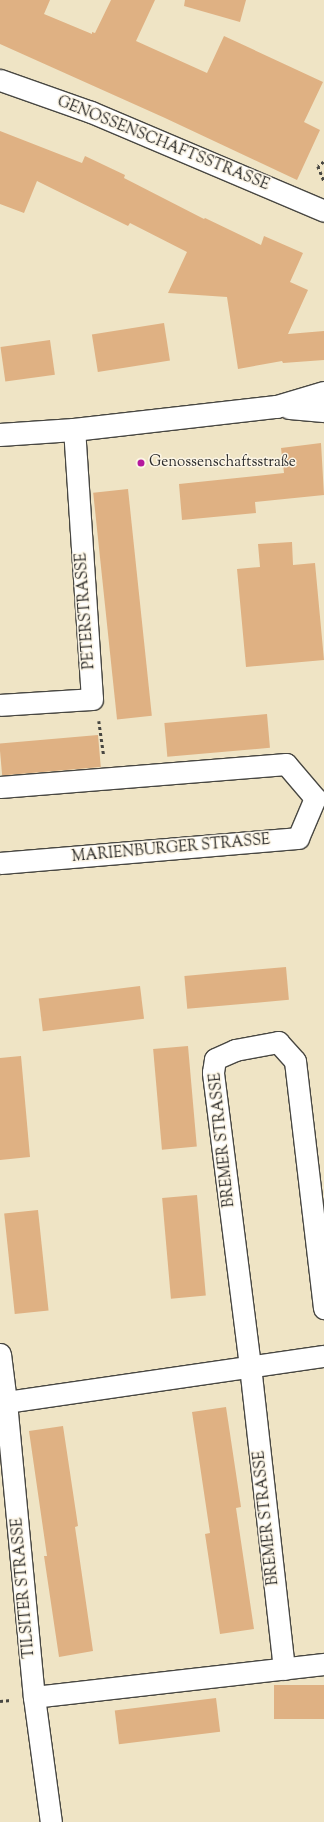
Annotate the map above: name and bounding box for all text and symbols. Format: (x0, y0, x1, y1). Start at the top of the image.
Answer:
street label: GENOSSENSCHAFTSSTRASSE (54, 93, 272, 195)
place label: Genossenschaftsstraße (149, 454, 296, 472)
marker: Genossenschaftsstraße (136, 458, 146, 468)
street label: PETERSTRASSE (73, 552, 99, 670)
street label: MARIENBURGER STRASSE (71, 831, 271, 867)
street label: BREMER STRASSE (207, 1072, 239, 1208)
street label: BREMER STRASSE (251, 1450, 283, 1586)
street label: TILSITER STRASSE (9, 1517, 39, 1659)

